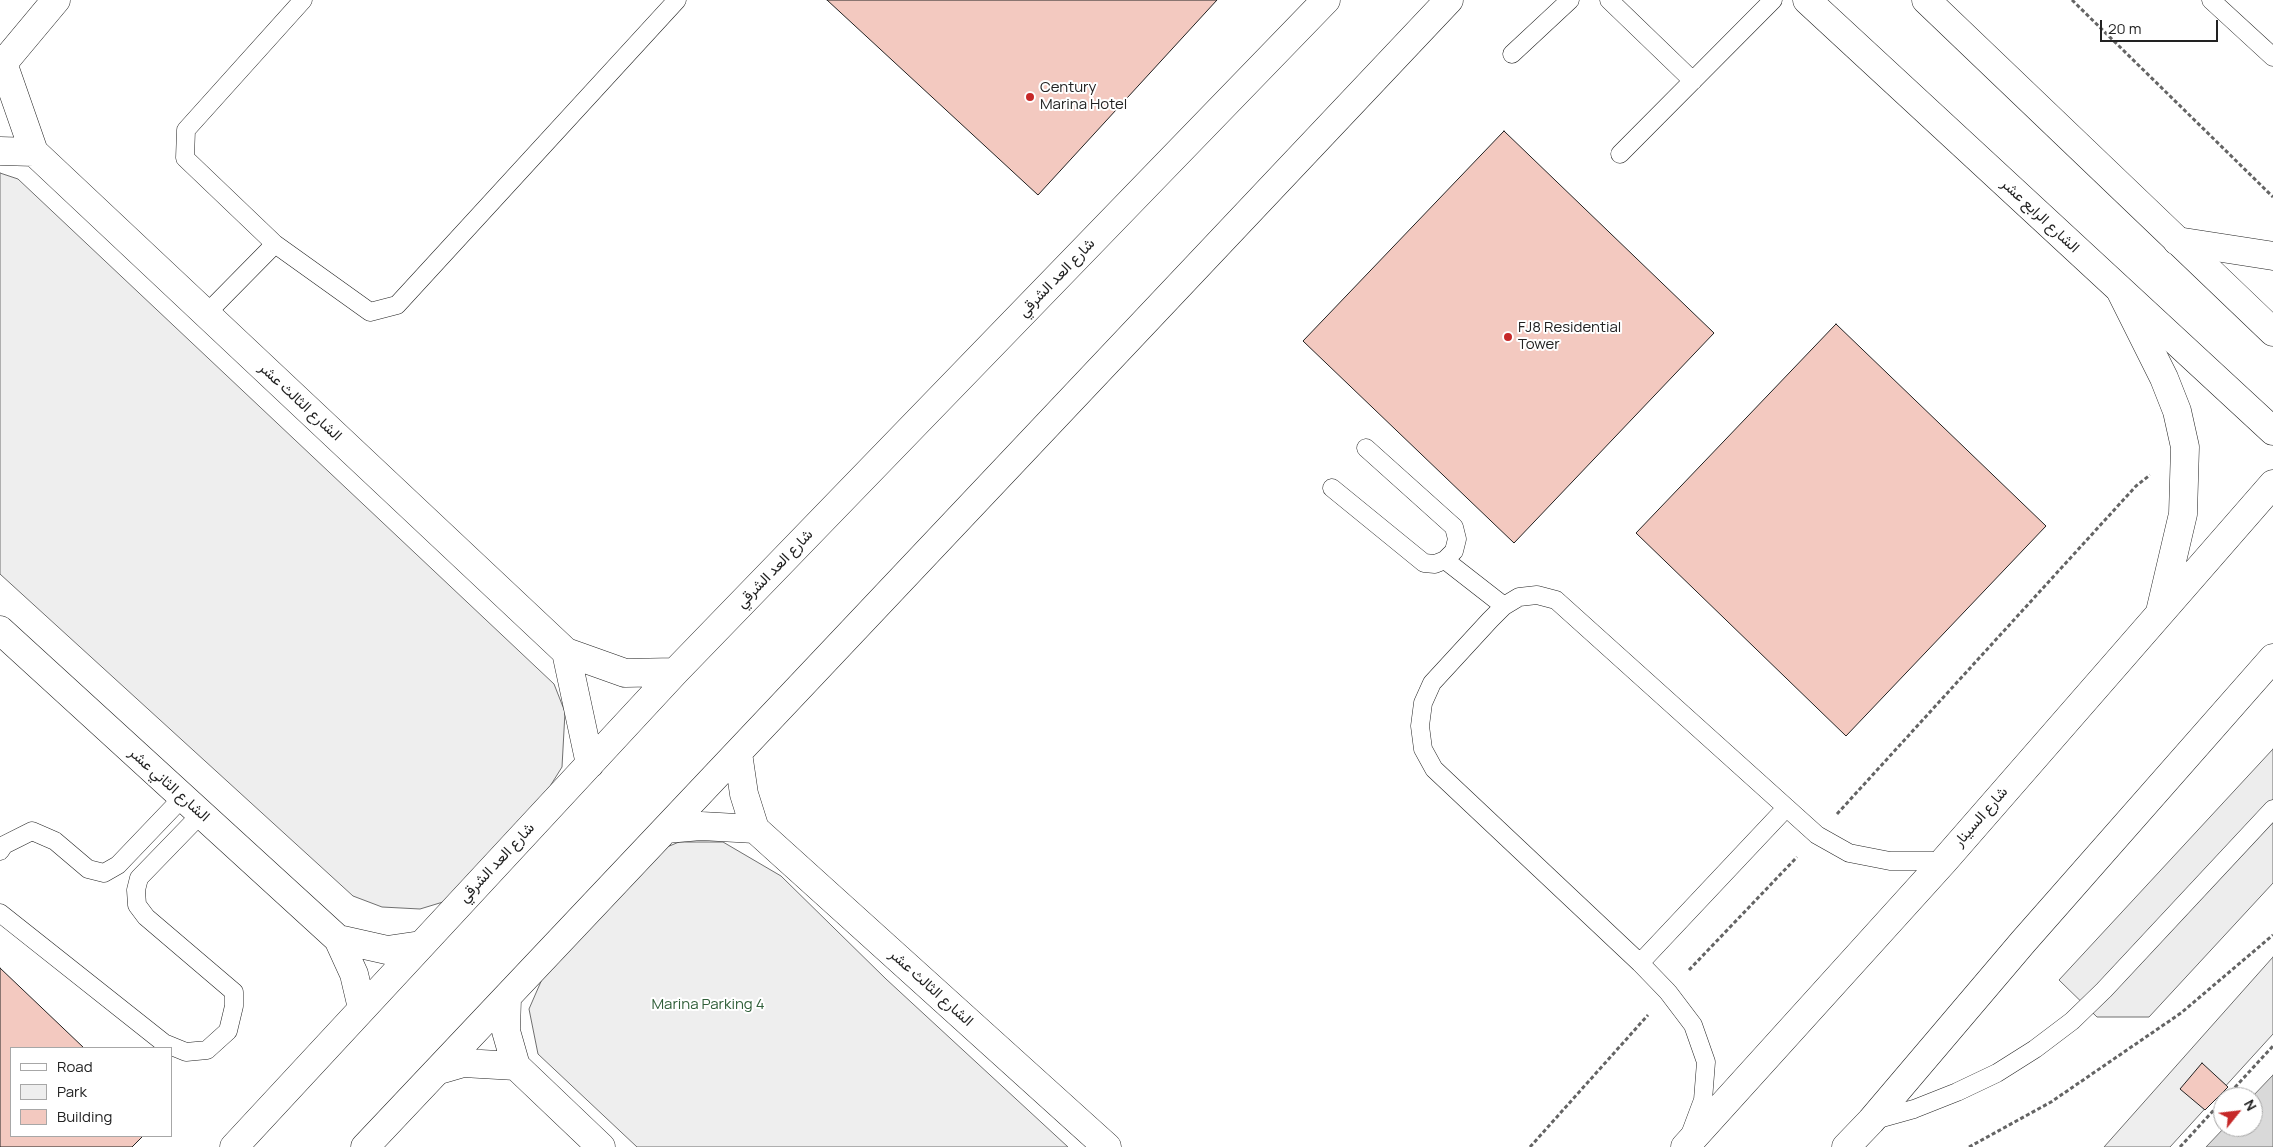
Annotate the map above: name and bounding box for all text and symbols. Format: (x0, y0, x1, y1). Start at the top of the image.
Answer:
scale bar (2103, 10, 2220, 42)
text: 20 m (2108, 18, 2141, 39)
place label: Century Marina Hotel (1040, 79, 1127, 114)
marker: Century Marina Hotel (1024, 91, 1036, 103)
street label: الشارع الرابع عشر (1997, 175, 2083, 257)
street label: شارع العد الشرقي (1015, 235, 1099, 321)
place label: FJ8 Residential Tower (1518, 319, 1621, 354)
marker: FJ8 Residential Tower (1502, 331, 1514, 343)
street label: الشارع الثالث عشر (255, 359, 345, 445)
street label: شارع العد الشرقي (733, 526, 817, 612)
street label: الشارع الثاني عشر (125, 744, 213, 826)
street label: شارع السينار (1950, 783, 2012, 851)
street label: شارع العد الشرقي (456, 819, 538, 907)
street label: الشارع الثالث عشر (885, 946, 977, 1030)
park label: Marina Parking 4 (651, 996, 765, 1014)
legend (10, 1047, 172, 1137)
text: Road (57, 1056, 93, 1077)
text: Park (57, 1081, 87, 1102)
north arrow (2213, 1087, 2263, 1137)
text: N (2240, 1096, 2261, 1114)
text: Building (57, 1106, 112, 1127)

